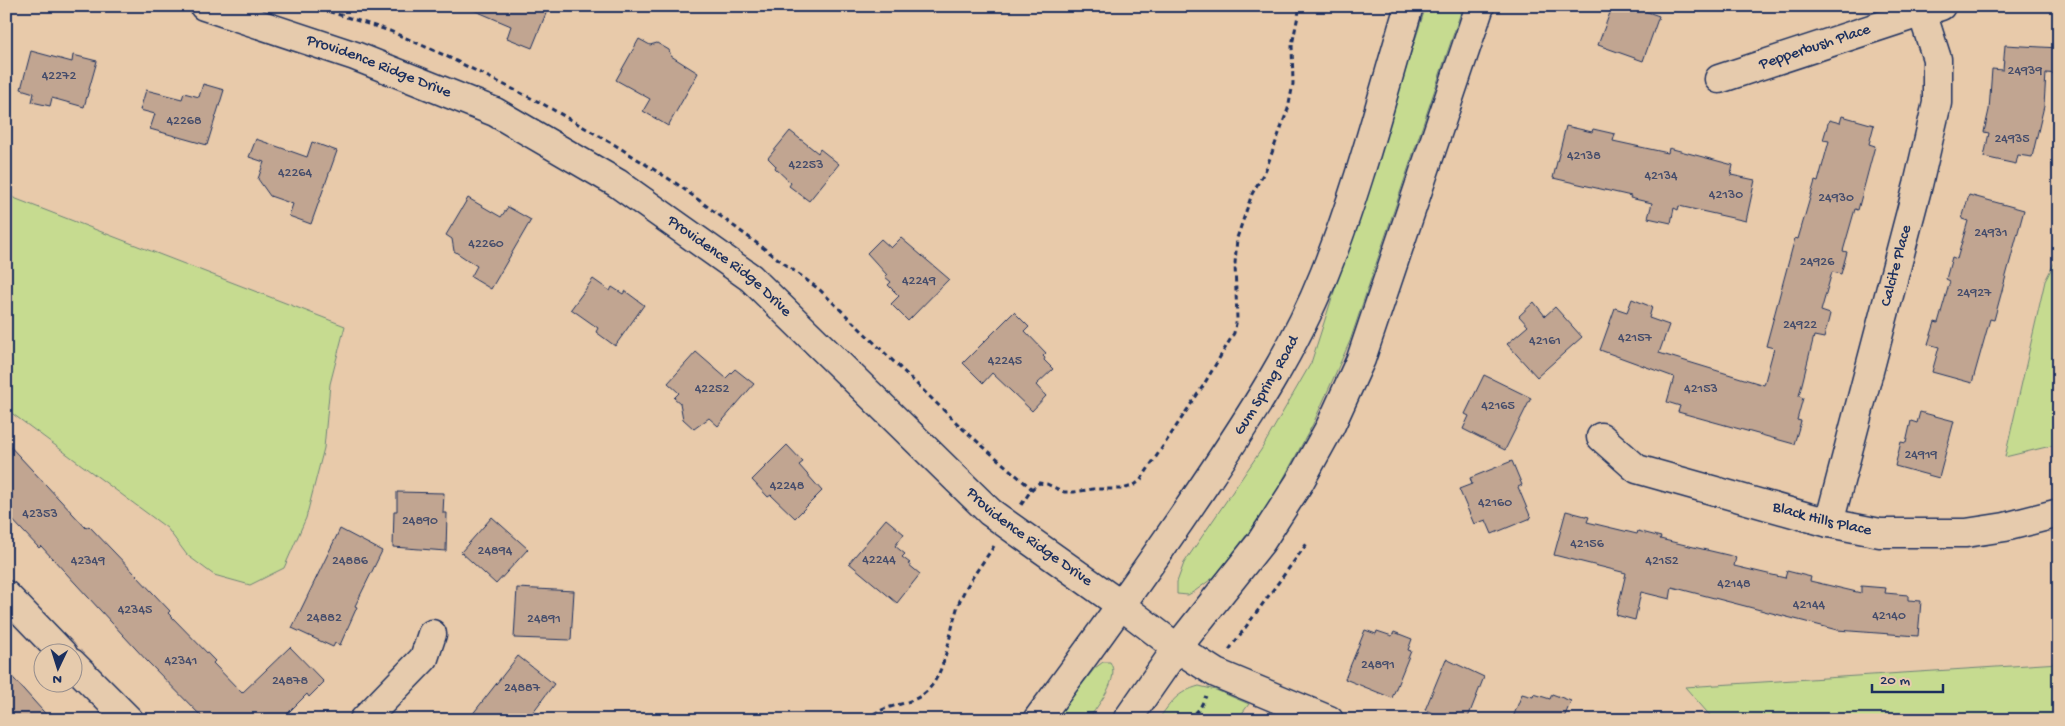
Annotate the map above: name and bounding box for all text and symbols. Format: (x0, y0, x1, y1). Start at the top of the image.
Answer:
street label: Pepperbush Place (1756, 20, 1874, 75)
street label: Providence Ridge Drive (303, 31, 455, 103)
house number: 24939 (2008, 63, 2042, 80)
house number: 42272 (42, 68, 76, 85)
house number: 42268 (166, 113, 202, 130)
house number: 24935 (1994, 131, 2030, 148)
house number: 42138 (1567, 148, 1601, 165)
house number: 42253 (789, 157, 823, 174)
house number: 42264 (278, 165, 312, 182)
house number: 42134 (1644, 168, 1678, 185)
house number: 42130 (1709, 187, 1743, 204)
house number: 24930 (1818, 190, 1854, 207)
street label: Providence Ridge Drive (662, 211, 796, 322)
street label: Calcite Place (1877, 222, 1917, 309)
house number: 24931 (1974, 225, 2008, 242)
house number: 42260 (468, 236, 504, 253)
house number: 24926 (1800, 254, 1835, 271)
house number: 42249 (902, 273, 936, 290)
house number: 24927 (1957, 285, 1992, 302)
house number: 24922 (1783, 317, 1817, 334)
house number: 42157 (1618, 330, 1653, 347)
street label: Gum Spring Road (1230, 331, 1305, 439)
house number: 42161 (1529, 333, 1561, 350)
house number: 42245 (988, 353, 1022, 370)
house number: 42252 (695, 381, 729, 398)
house number: 42153 (1684, 381, 1718, 398)
house number: 42165 (1481, 398, 1515, 415)
house number: 24919 (1904, 447, 1938, 464)
house number: 42248 (770, 478, 805, 495)
street label: Providence Ridge Drive (961, 483, 1096, 592)
house number: 42160 (1478, 495, 1512, 512)
street label: Black Hills Place (1769, 498, 1874, 541)
house number: 42353 (22, 506, 58, 523)
house number: 24890 (402, 513, 438, 530)
house number: 42156 (1570, 536, 1605, 553)
house number: 24894 (478, 543, 513, 560)
house number: 42244 (862, 552, 896, 569)
house number: 42349 (71, 553, 105, 570)
house number: 24886 (332, 553, 369, 570)
house number: 42152 (1645, 553, 1679, 570)
house number: 42148 (1717, 576, 1751, 593)
house number: 42144 (1793, 597, 1826, 614)
house number: 42345 (118, 602, 152, 619)
house number: 42140 (1872, 608, 1906, 625)
house number: 24882 (306, 610, 342, 627)
house number: 24891 (527, 611, 561, 628)
north arrow (32, 644, 82, 694)
house number: 42341 (164, 653, 198, 670)
house number: 24891 (1361, 657, 1395, 674)
scale bar (1872, 661, 1944, 693)
text: N (52, 670, 62, 687)
text: 20 m (1880, 672, 1910, 690)
house number: 24878 (272, 673, 308, 690)
house number: 24887 (504, 680, 541, 697)

